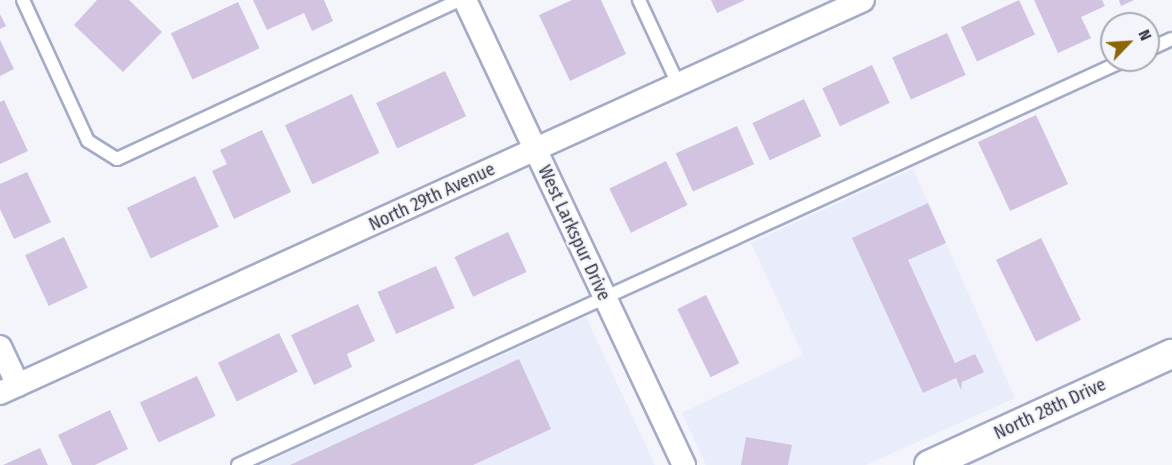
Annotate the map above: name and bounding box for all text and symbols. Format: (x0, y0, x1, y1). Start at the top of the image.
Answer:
north arrow (1100, 12, 1160, 72)
text: N (1134, 27, 1156, 43)
street label: North 29th Avenue (366, 158, 498, 236)
street label: West Larkspur Drive (533, 162, 615, 304)
street label: North 28th Drive (991, 374, 1109, 444)

